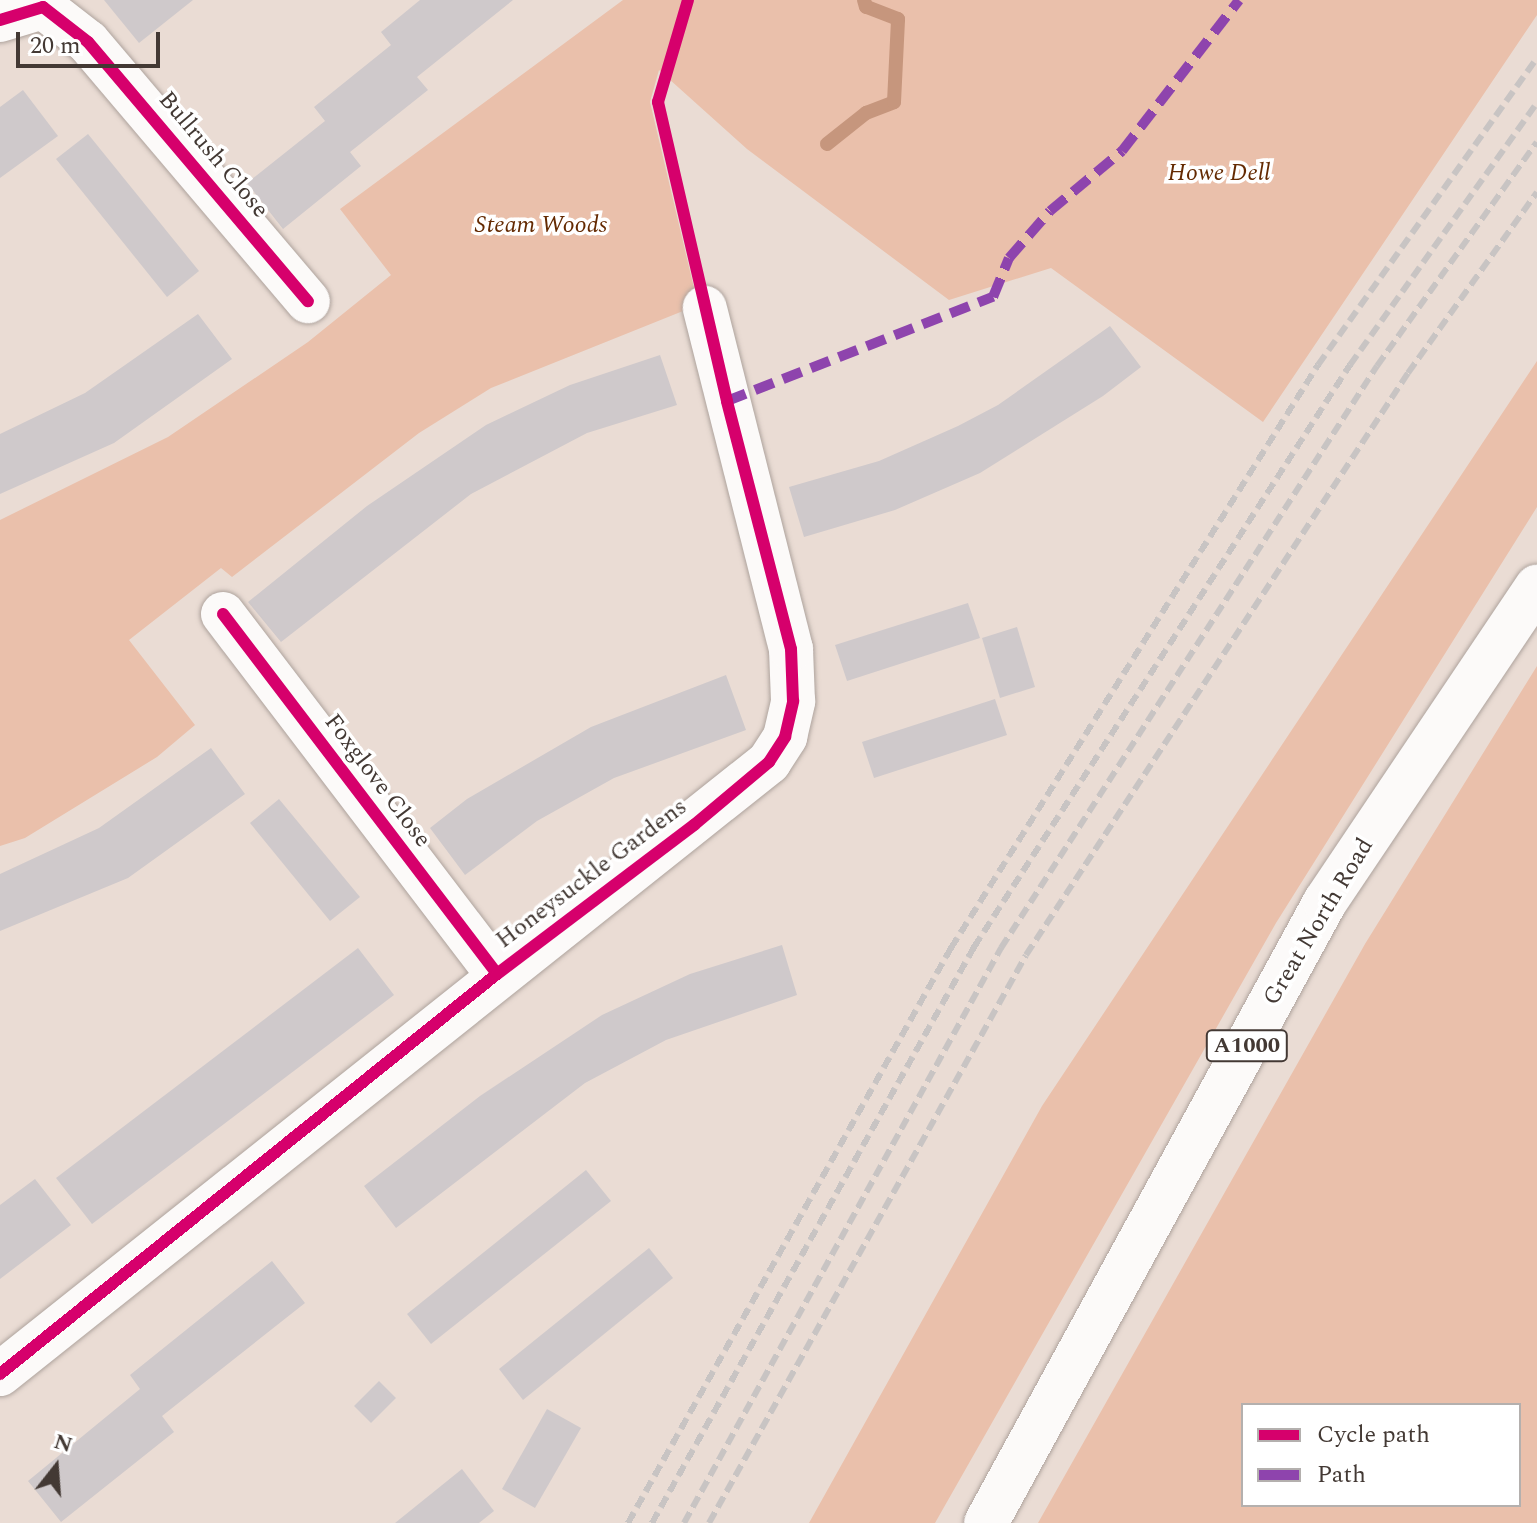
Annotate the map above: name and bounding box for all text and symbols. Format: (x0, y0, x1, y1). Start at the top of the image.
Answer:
scale bar (20, 16, 164, 66)
text: 20 m (30, 28, 81, 64)
street label: Bullrush Close (152, 86, 274, 224)
park label: Howe Dell (1168, 160, 1270, 188)
park label: Steam Woods (475, 212, 607, 240)
street label: Foxglove Close (317, 709, 437, 853)
street label: Honeysuckle Gardens (491, 793, 693, 955)
street label: Great North Road (1258, 833, 1380, 1011)
road number: A1000 (1205, 1028, 1289, 1064)
legend (1241, 1403, 1521, 1507)
text: Cycle path (1317, 1417, 1430, 1453)
text: N (50, 1425, 77, 1462)
north arrow (16, 1427, 96, 1507)
text: Path (1317, 1457, 1366, 1493)

